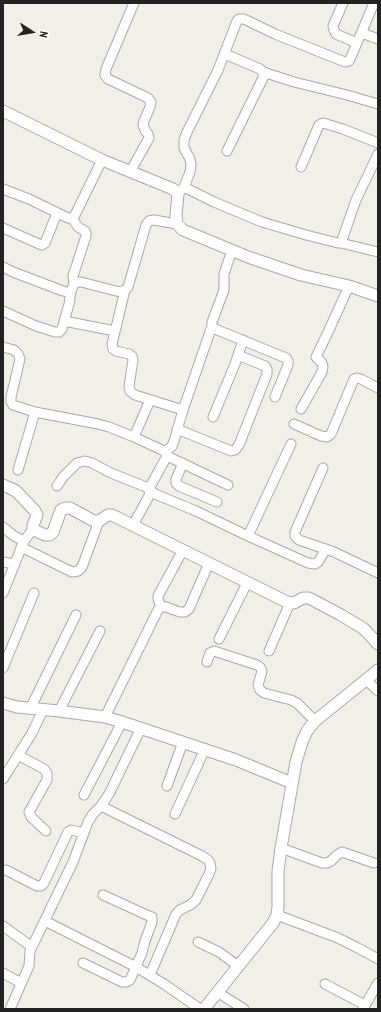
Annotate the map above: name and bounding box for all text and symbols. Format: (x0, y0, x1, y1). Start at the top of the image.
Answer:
north arrow (12, 12, 52, 52)
text: N (36, 30, 51, 39)

